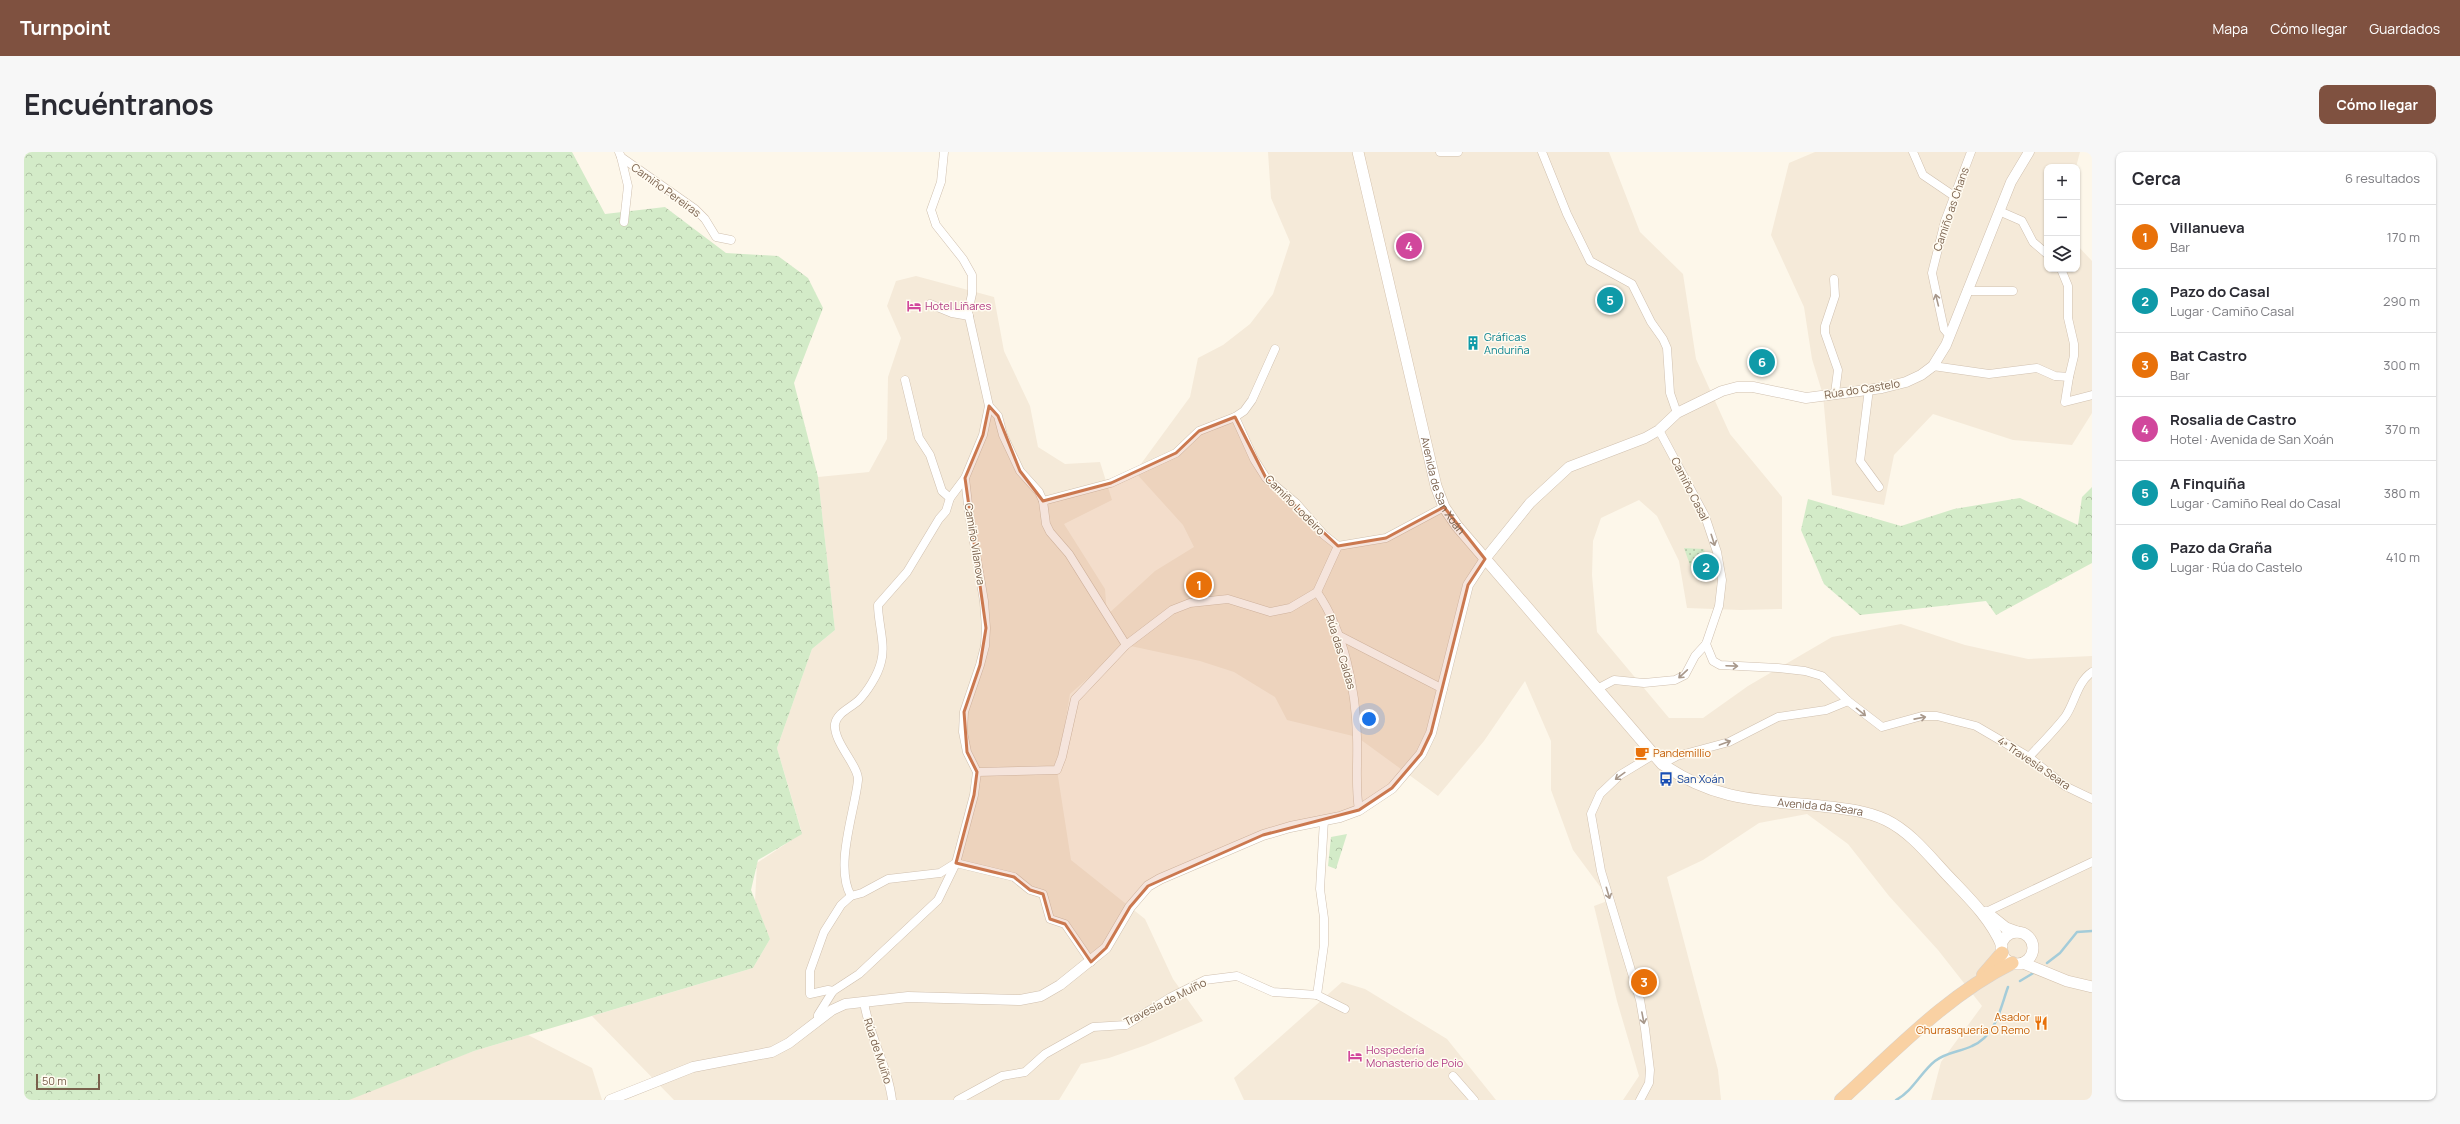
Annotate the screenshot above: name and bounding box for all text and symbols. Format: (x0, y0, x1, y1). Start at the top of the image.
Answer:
text: Turnpoint (20, 15, 111, 41)
text: Mapa (2213, 19, 2248, 38)
text: Cómo llegar (2270, 19, 2347, 38)
text: Guardados (2369, 19, 2440, 38)
text: Encuéntranos (24, 85, 214, 123)
button: Cómo llegar (2319, 85, 2436, 124)
street label: Camiño Pereiras (628, 159, 704, 220)
map controls (2044, 164, 2080, 272)
button: + (2044, 164, 2080, 200)
street label: Camiño as Chans (1929, 165, 1972, 253)
text: Cerca (2132, 167, 2181, 190)
text: 6 resultados (2345, 169, 2420, 187)
button: − (2044, 200, 2080, 236)
text: Villanueva (2170, 217, 2245, 238)
text: 1 (2142, 228, 2148, 246)
text: 170 m (2387, 228, 2420, 246)
pin: 4 (1396, 231, 1422, 261)
button: layers (2044, 236, 2080, 272)
text: Bar (2170, 238, 2190, 256)
text: Pazo do Casal (2170, 281, 2270, 302)
pin: 5 (1597, 285, 1623, 315)
text: 2 (2141, 292, 2149, 310)
text: 290 m (2383, 292, 2420, 310)
one-way arrow (1933, 293, 1940, 306)
hotel icon: Hotel Liñares (906, 298, 922, 314)
place label: Hotel Liñares (925, 298, 992, 313)
text: Lugar · Camiño Casal (2170, 302, 2294, 320)
place label: Gráficas Anduriña (1484, 329, 1530, 357)
building icon: Gráficas Anduriña (1465, 335, 1481, 351)
text: Bat Castro (2170, 345, 2247, 366)
pin: 6 (1749, 347, 1775, 377)
text: 3 (2141, 356, 2149, 374)
text: 300 m (2383, 356, 2420, 374)
text: Bar (2170, 366, 2190, 384)
street label: Rúa do Castelo (1823, 375, 1901, 402)
text: Rosalia de Castro (2170, 409, 2297, 430)
text: 4 (2141, 420, 2149, 438)
text: 370 m (2385, 420, 2420, 438)
text: Hotel · Avenida de San Xoán (2170, 430, 2334, 448)
street label: Avenida de San Xoán (1418, 435, 1469, 537)
street label: Camiño Casal (1668, 454, 1713, 523)
street label: Camiño Lodeiro (1262, 471, 1329, 538)
text: A Finquiña (2170, 473, 2245, 494)
text: 5 (2141, 484, 2149, 502)
text: 380 m (2384, 484, 2420, 502)
text: Lugar · Camiño Real do Casal (2170, 494, 2341, 512)
street label: Camiño Vilanova (962, 502, 989, 586)
one-way arrow (1709, 534, 1717, 546)
text: Pazo da Graña (2170, 537, 2272, 558)
text: 6 (2141, 548, 2149, 566)
text: 410 m (2386, 548, 2420, 566)
pin: 2 (1693, 552, 1719, 582)
text: Lugar · Rúa do Castelo (2170, 558, 2302, 576)
pin: 1 (1186, 570, 1212, 600)
street label: Rúa das Caldas (1323, 613, 1360, 691)
one-way arrow (1725, 662, 1738, 670)
one-way arrow (1678, 670, 1688, 679)
one-way arrow (1856, 708, 1867, 716)
your location (1359, 709, 1379, 729)
one-way arrow (1913, 713, 1926, 721)
street label: 4ª Travesía Seara (1995, 733, 2074, 793)
one-way arrow (1719, 739, 1732, 746)
cafe icon: Pandemillio (1634, 745, 1650, 761)
place label: Pandemillio (1653, 745, 1711, 760)
bus stop icon: San Xoán (1658, 771, 1674, 787)
place label: San Xoán (1677, 771, 1724, 786)
one-way arrow (1615, 772, 1626, 780)
street label: Avenida da Seara (1777, 794, 1865, 819)
one-way arrow (1605, 886, 1612, 899)
pin: 3 (1631, 967, 1657, 997)
street label: Travesía de Muíño (1121, 974, 1209, 1029)
place label: Asador Churrasquería O Remo (1916, 1009, 2030, 1037)
one-way arrow (1640, 1011, 1648, 1024)
restaurant icon: Asador Churrasquería O Remo (2033, 1015, 2049, 1031)
street label: Rúa de Muíño (861, 1016, 896, 1086)
place label: Hospedería Monasterio de Poio (1366, 1042, 1464, 1070)
hotel icon: Hospedería Monasterio de Poio (1347, 1048, 1363, 1064)
scale bar (36, 1072, 100, 1091)
text: 50 m (42, 1073, 67, 1088)

